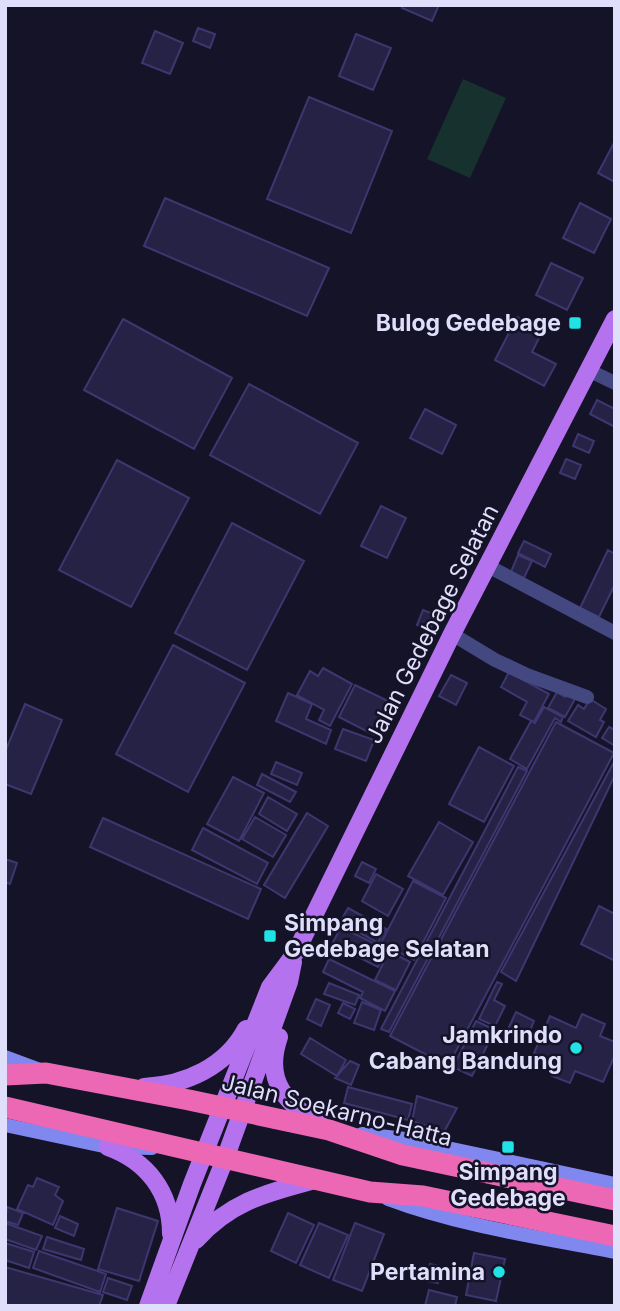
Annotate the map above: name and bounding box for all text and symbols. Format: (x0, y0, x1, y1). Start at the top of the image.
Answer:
place label: Bulog Gedebage (376, 309, 561, 337)
marker: Bulog Gedebage (567, 315, 583, 331)
street label: Jalan Gedebage Selatan (359, 500, 505, 748)
place label: Simpang Gedebage Selatan (284, 909, 489, 963)
marker: Simpang Gedebage Selatan (262, 928, 278, 944)
place label: Jamkrindo Cabang Bandung (369, 1021, 562, 1075)
marker: Jamkrindo Cabang Bandung (568, 1040, 584, 1056)
street label: Jalan Soekarno-Hatta (219, 1068, 455, 1152)
marker: Simpang Gedebage (500, 1139, 516, 1155)
place label: Simpang Gedebage (450, 1158, 566, 1212)
place label: Pertamina (370, 1258, 485, 1286)
marker: Pertamina (491, 1264, 507, 1280)

